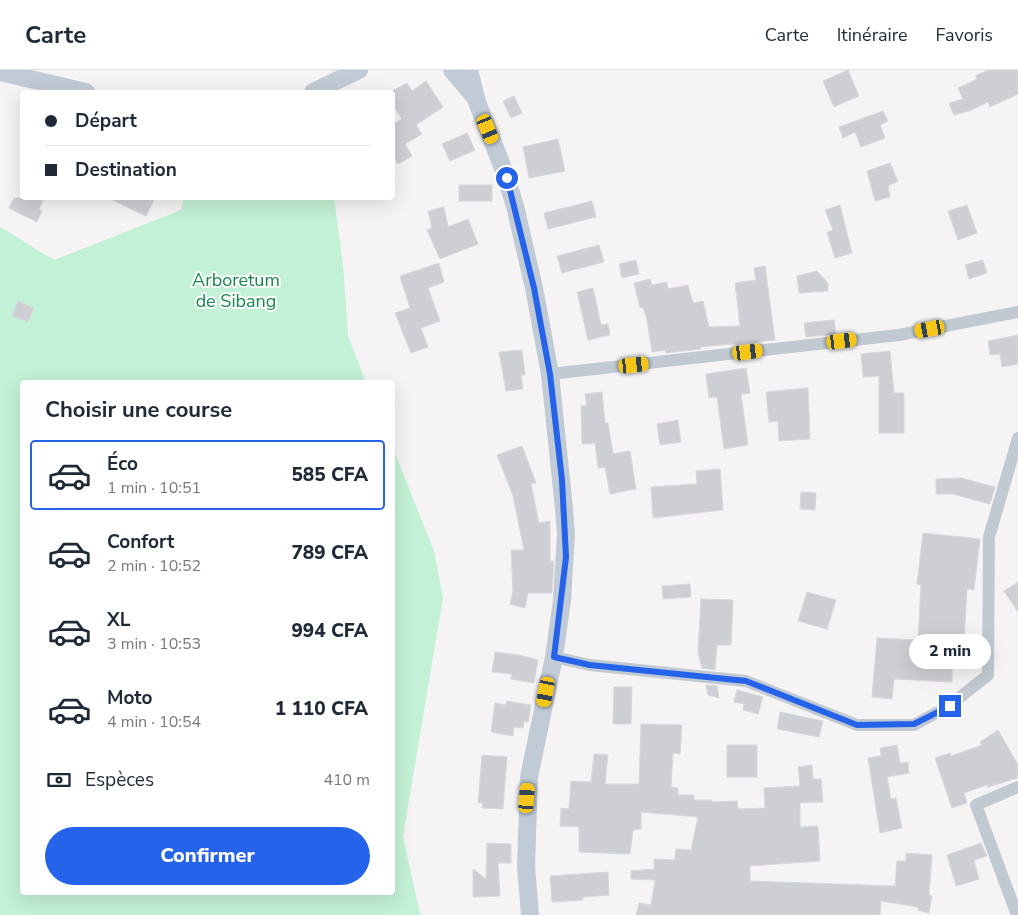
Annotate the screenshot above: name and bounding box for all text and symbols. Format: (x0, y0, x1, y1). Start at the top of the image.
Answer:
text: Carte (25, 19, 86, 51)
text: Carte (765, 23, 809, 47)
text: Itinéraire (837, 23, 908, 47)
text: Favoris (936, 23, 993, 47)
text: Départ (75, 108, 137, 134)
car (475, 112, 500, 146)
text: Destination (75, 157, 177, 183)
route start (496, 167, 518, 189)
park label: Arboretum de Sibang (192, 268, 280, 313)
car (913, 319, 946, 339)
car (826, 332, 857, 350)
car (732, 343, 763, 361)
car (618, 356, 649, 374)
text: Choisir une course (45, 395, 232, 425)
text: Éco (107, 451, 138, 477)
icon: car (47, 453, 92, 498)
text: 585 CFA (291, 462, 368, 488)
text: 1 min · 10:51 (107, 477, 201, 499)
text: Confort (107, 529, 174, 555)
icon: car (47, 531, 92, 576)
text: 789 CFA (291, 540, 368, 566)
text: 2 min · 10:52 (107, 555, 201, 577)
text: XL (107, 607, 130, 633)
icon: car (47, 609, 92, 654)
text: 994 CFA (291, 618, 368, 644)
text: 3 min · 10:53 (107, 633, 201, 655)
callout: 2 min (909, 634, 991, 668)
text: 2 min (929, 640, 971, 662)
car (535, 676, 556, 708)
text: Moto (107, 685, 153, 711)
icon: car (47, 687, 92, 732)
route end (939, 695, 961, 717)
text: 1 110 CFA (275, 696, 368, 722)
text: 4 min · 10:54 (107, 711, 201, 733)
icon: cash (45, 766, 73, 794)
text: Espèces (85, 767, 154, 793)
text: 410 m (323, 769, 370, 791)
car (518, 783, 535, 813)
button: Confirmer (45, 827, 370, 885)

